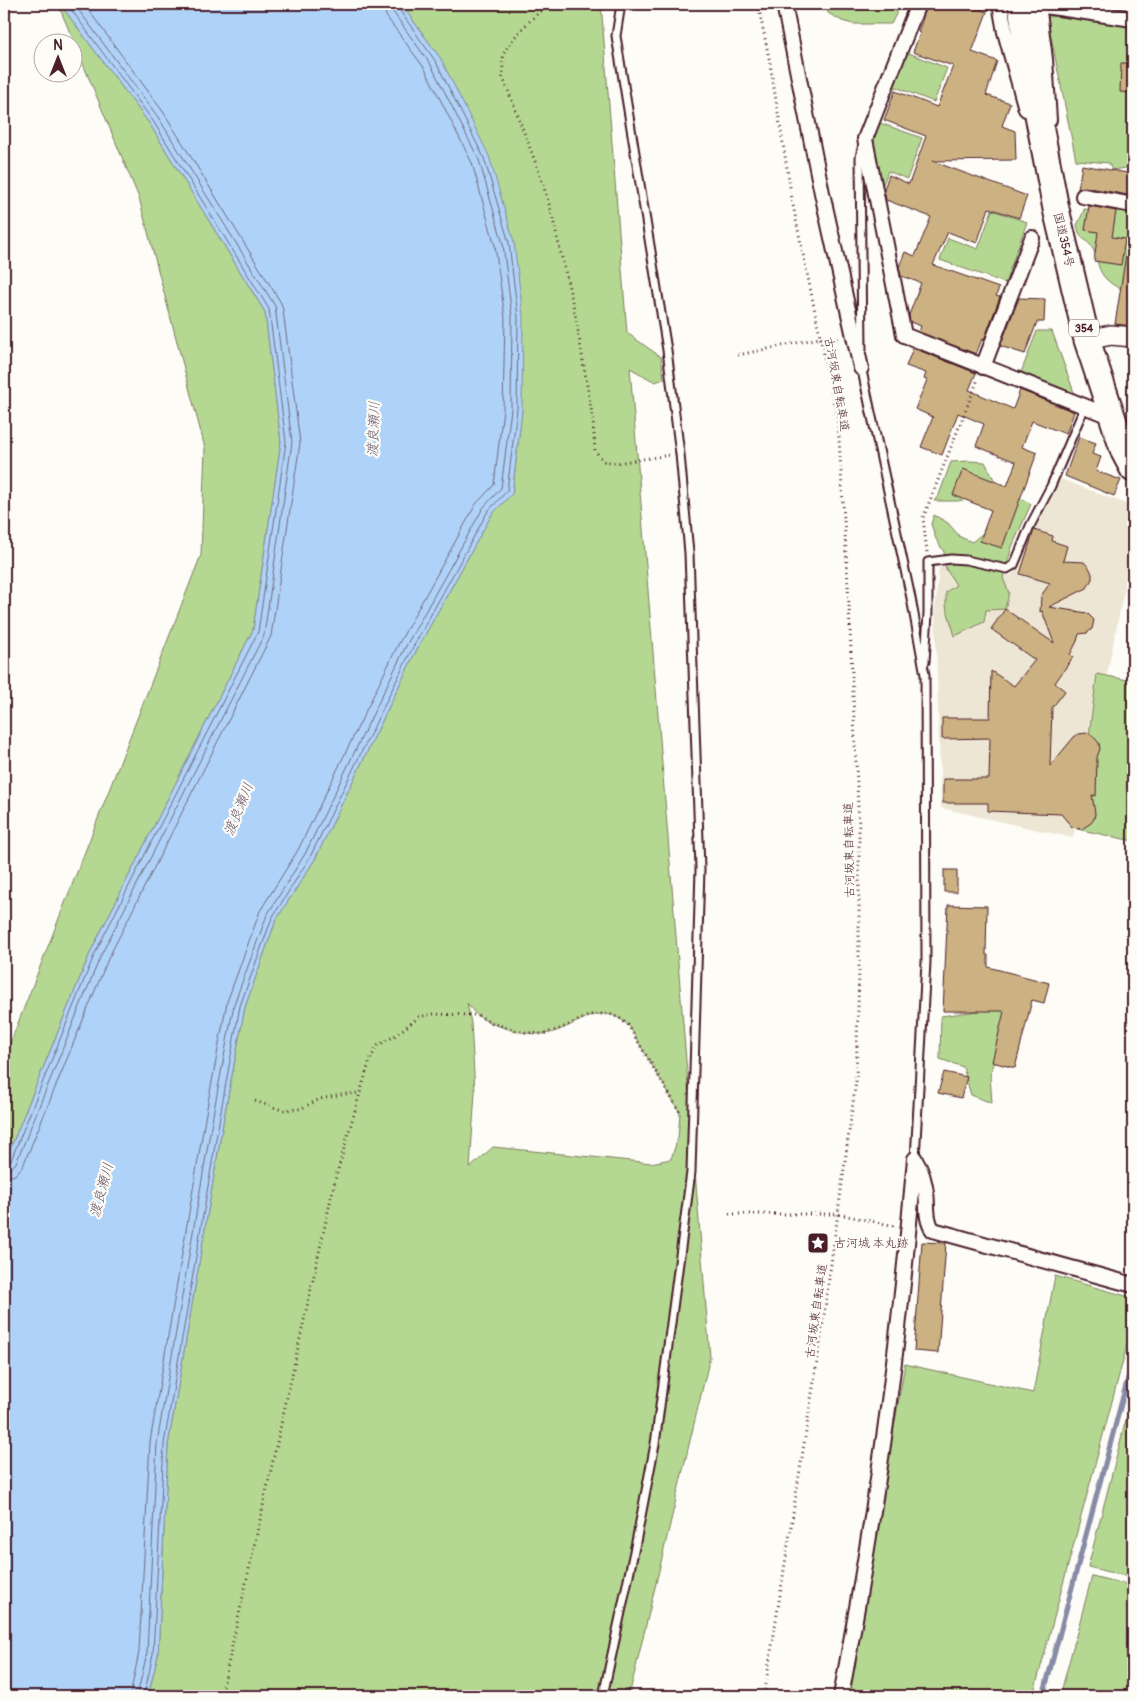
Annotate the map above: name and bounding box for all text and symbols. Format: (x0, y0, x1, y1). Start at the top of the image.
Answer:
north arrow (32, 32, 82, 82)
text: N (53, 37, 63, 54)
street label: 国道354号 (1050, 211, 1077, 269)
road number: 354 (1069, 319, 1099, 336)
street label: 古河坂東自転車道 (821, 336, 852, 433)
water label: 渡良瀬川 (364, 401, 383, 457)
water label: 渡良瀬川 (220, 780, 257, 838)
street label: 古河坂東自転車道 (841, 802, 858, 898)
water label: 渡良瀬川 (86, 1161, 117, 1219)
place icon: 古河城 本丸跡 (806, 1231, 830, 1255)
place label: 古河城 本丸跡 (834, 1236, 909, 1251)
street label: 古河坂東自転車道 (802, 1262, 831, 1360)

